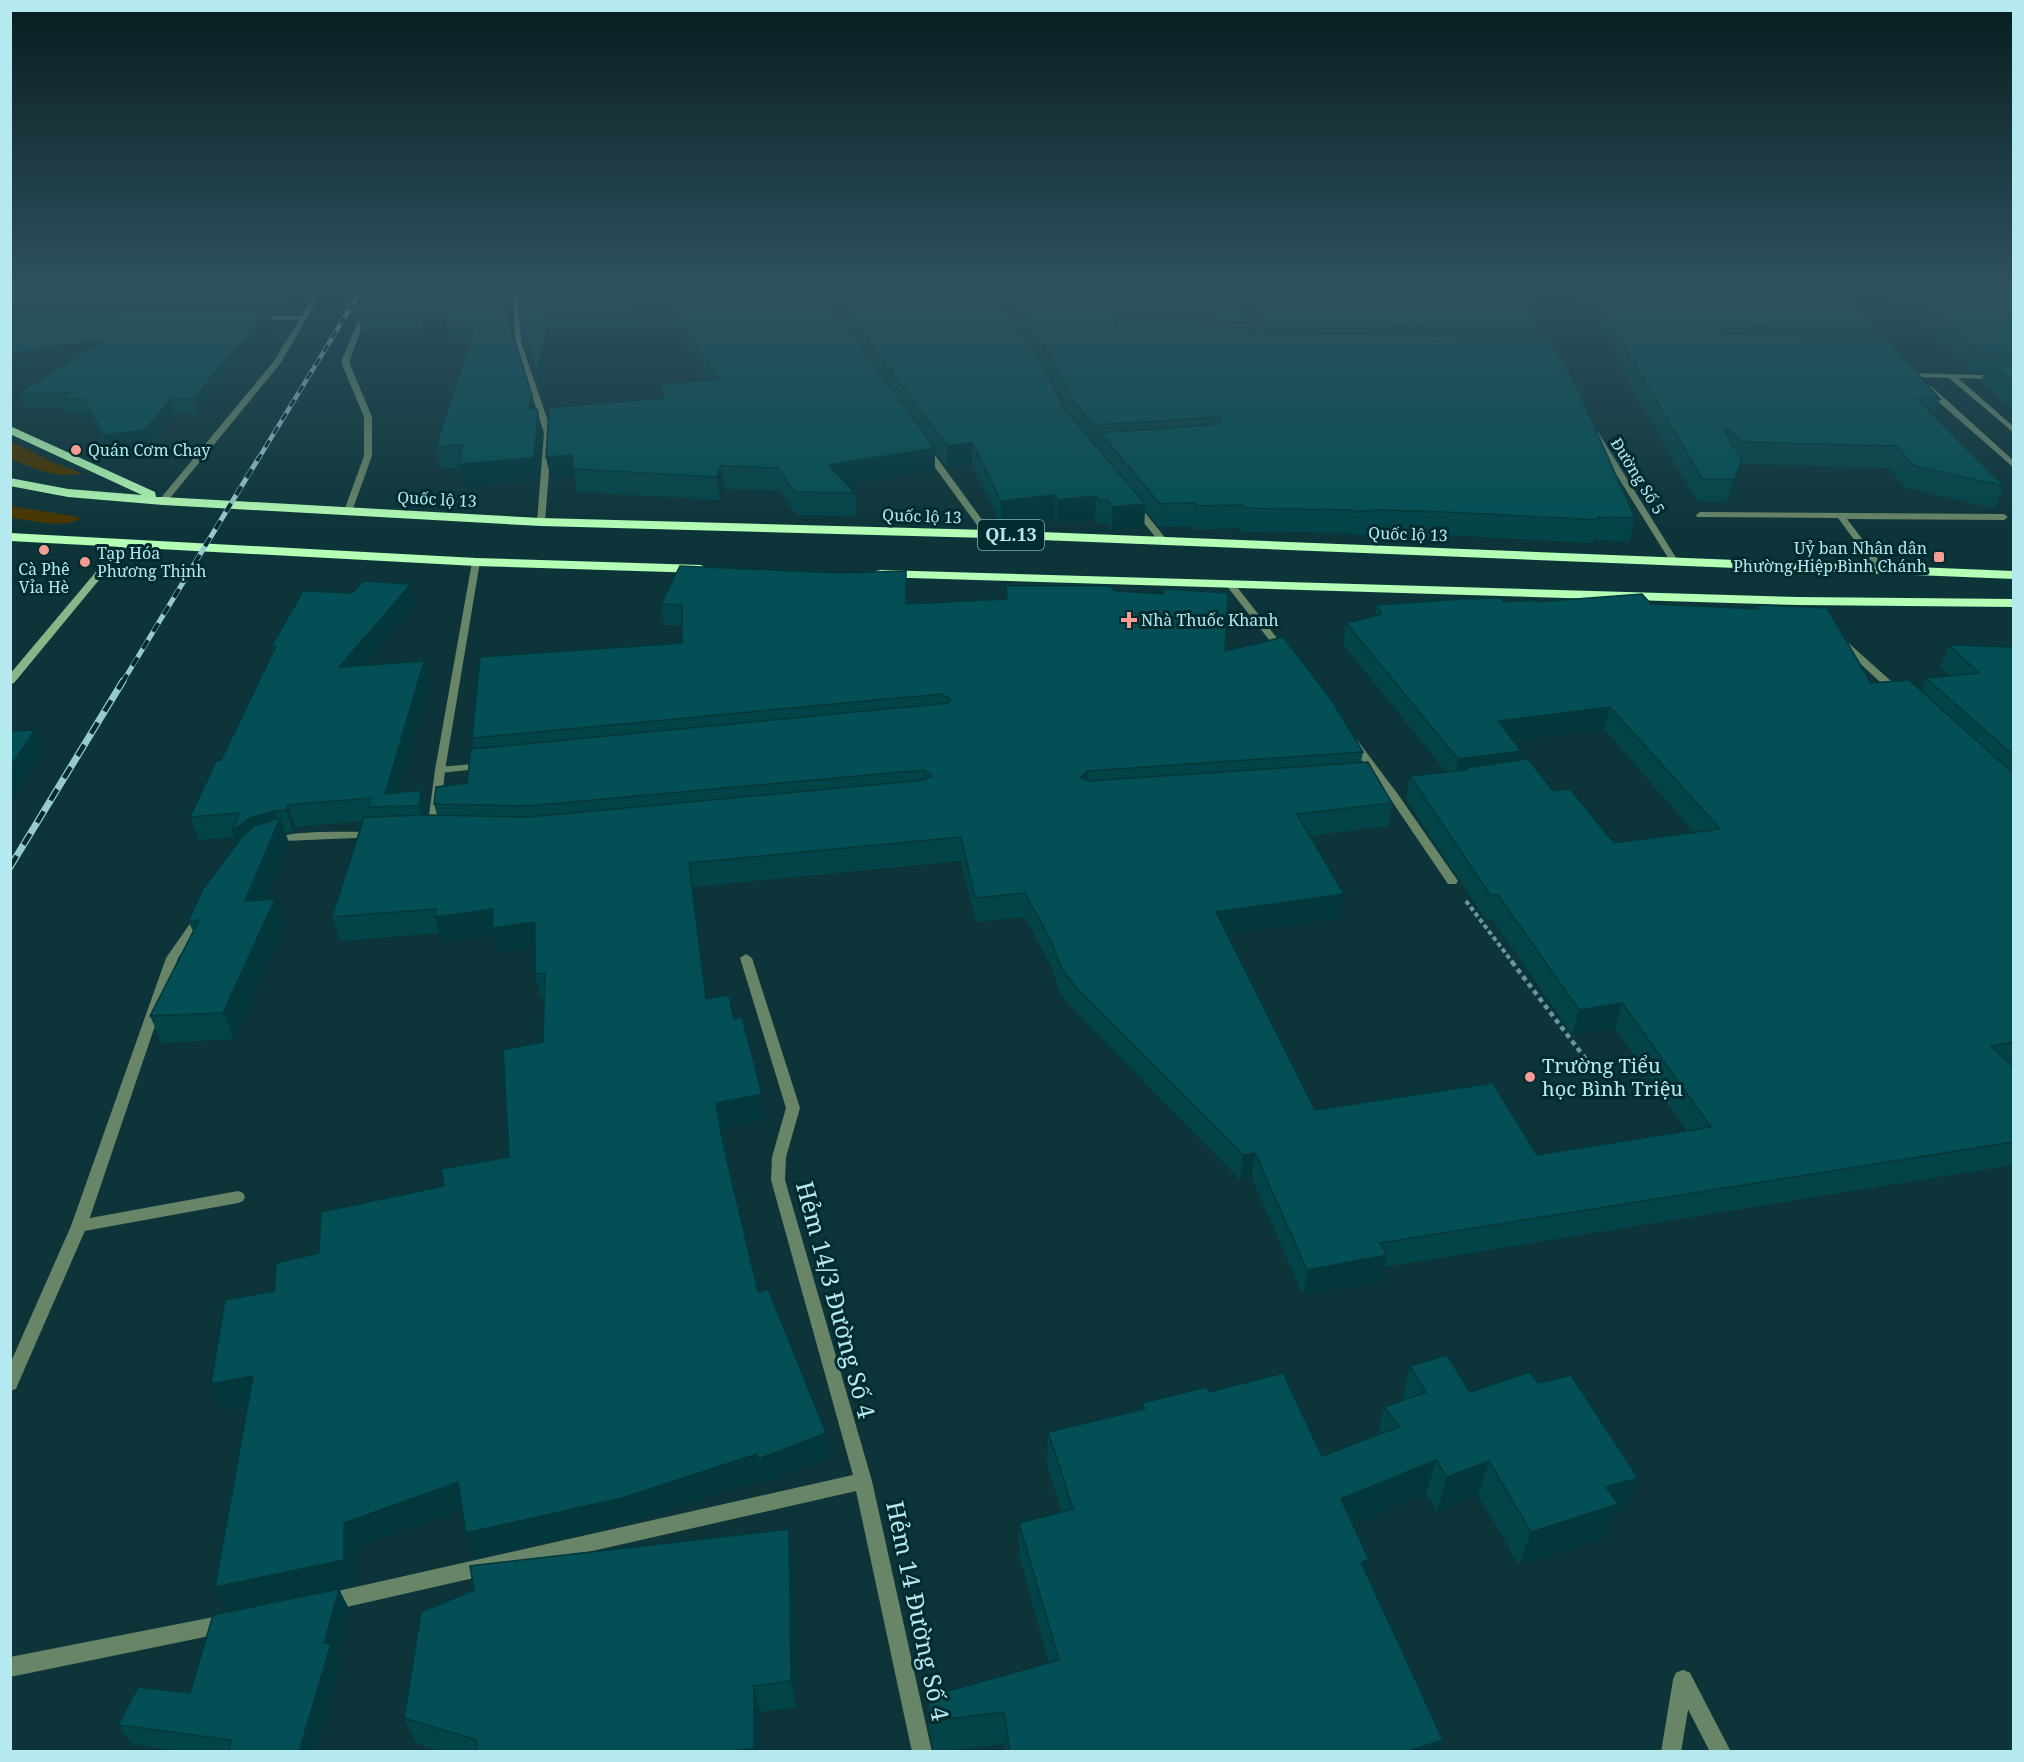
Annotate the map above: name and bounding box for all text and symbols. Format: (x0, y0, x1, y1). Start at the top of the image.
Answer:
street label: Đường Số 5 (1606, 433, 1670, 519)
place label: Quán Cơm Chay (88, 439, 211, 461)
marker: Quán Cơm Chay (69, 443, 83, 457)
street label: Quốc lộ 13 (397, 486, 477, 512)
street label: Quốc lộ 13 (882, 504, 962, 528)
road number: QL.13 (978, 520, 1044, 550)
street label: Quốc lộ 13 (1368, 522, 1448, 546)
place label: Uỷ ban Nhân dân Phường Hiệp Bình Chánh (1733, 537, 1927, 577)
place label: Tạp Hóa Phương Thịnh (97, 542, 206, 582)
marker: Cà Phê Vỉa Hè (37, 543, 51, 557)
marker: Uỷ ban Nhân dân Phường Hiệp Bình Chánh (1932, 550, 1946, 564)
marker: Tạp Hóa Phương Thịnh (78, 555, 92, 569)
place label: Cà Phê Vỉa Hè (18, 558, 70, 598)
place label: Nhà Thuốc Khanh (1141, 609, 1279, 631)
marker: Nhà Thuốc Khanh (1122, 613, 1136, 627)
place label: Trường Tiểu học Bình Triệu (1542, 1052, 1683, 1102)
marker: Trường Tiểu học Bình Triệu (1523, 1070, 1537, 1084)
street label: Hẻm 14/3 Đường Số 4 (789, 1177, 884, 1422)
street label: Hẻm 14 Đường Số 4 (879, 1498, 958, 1724)

